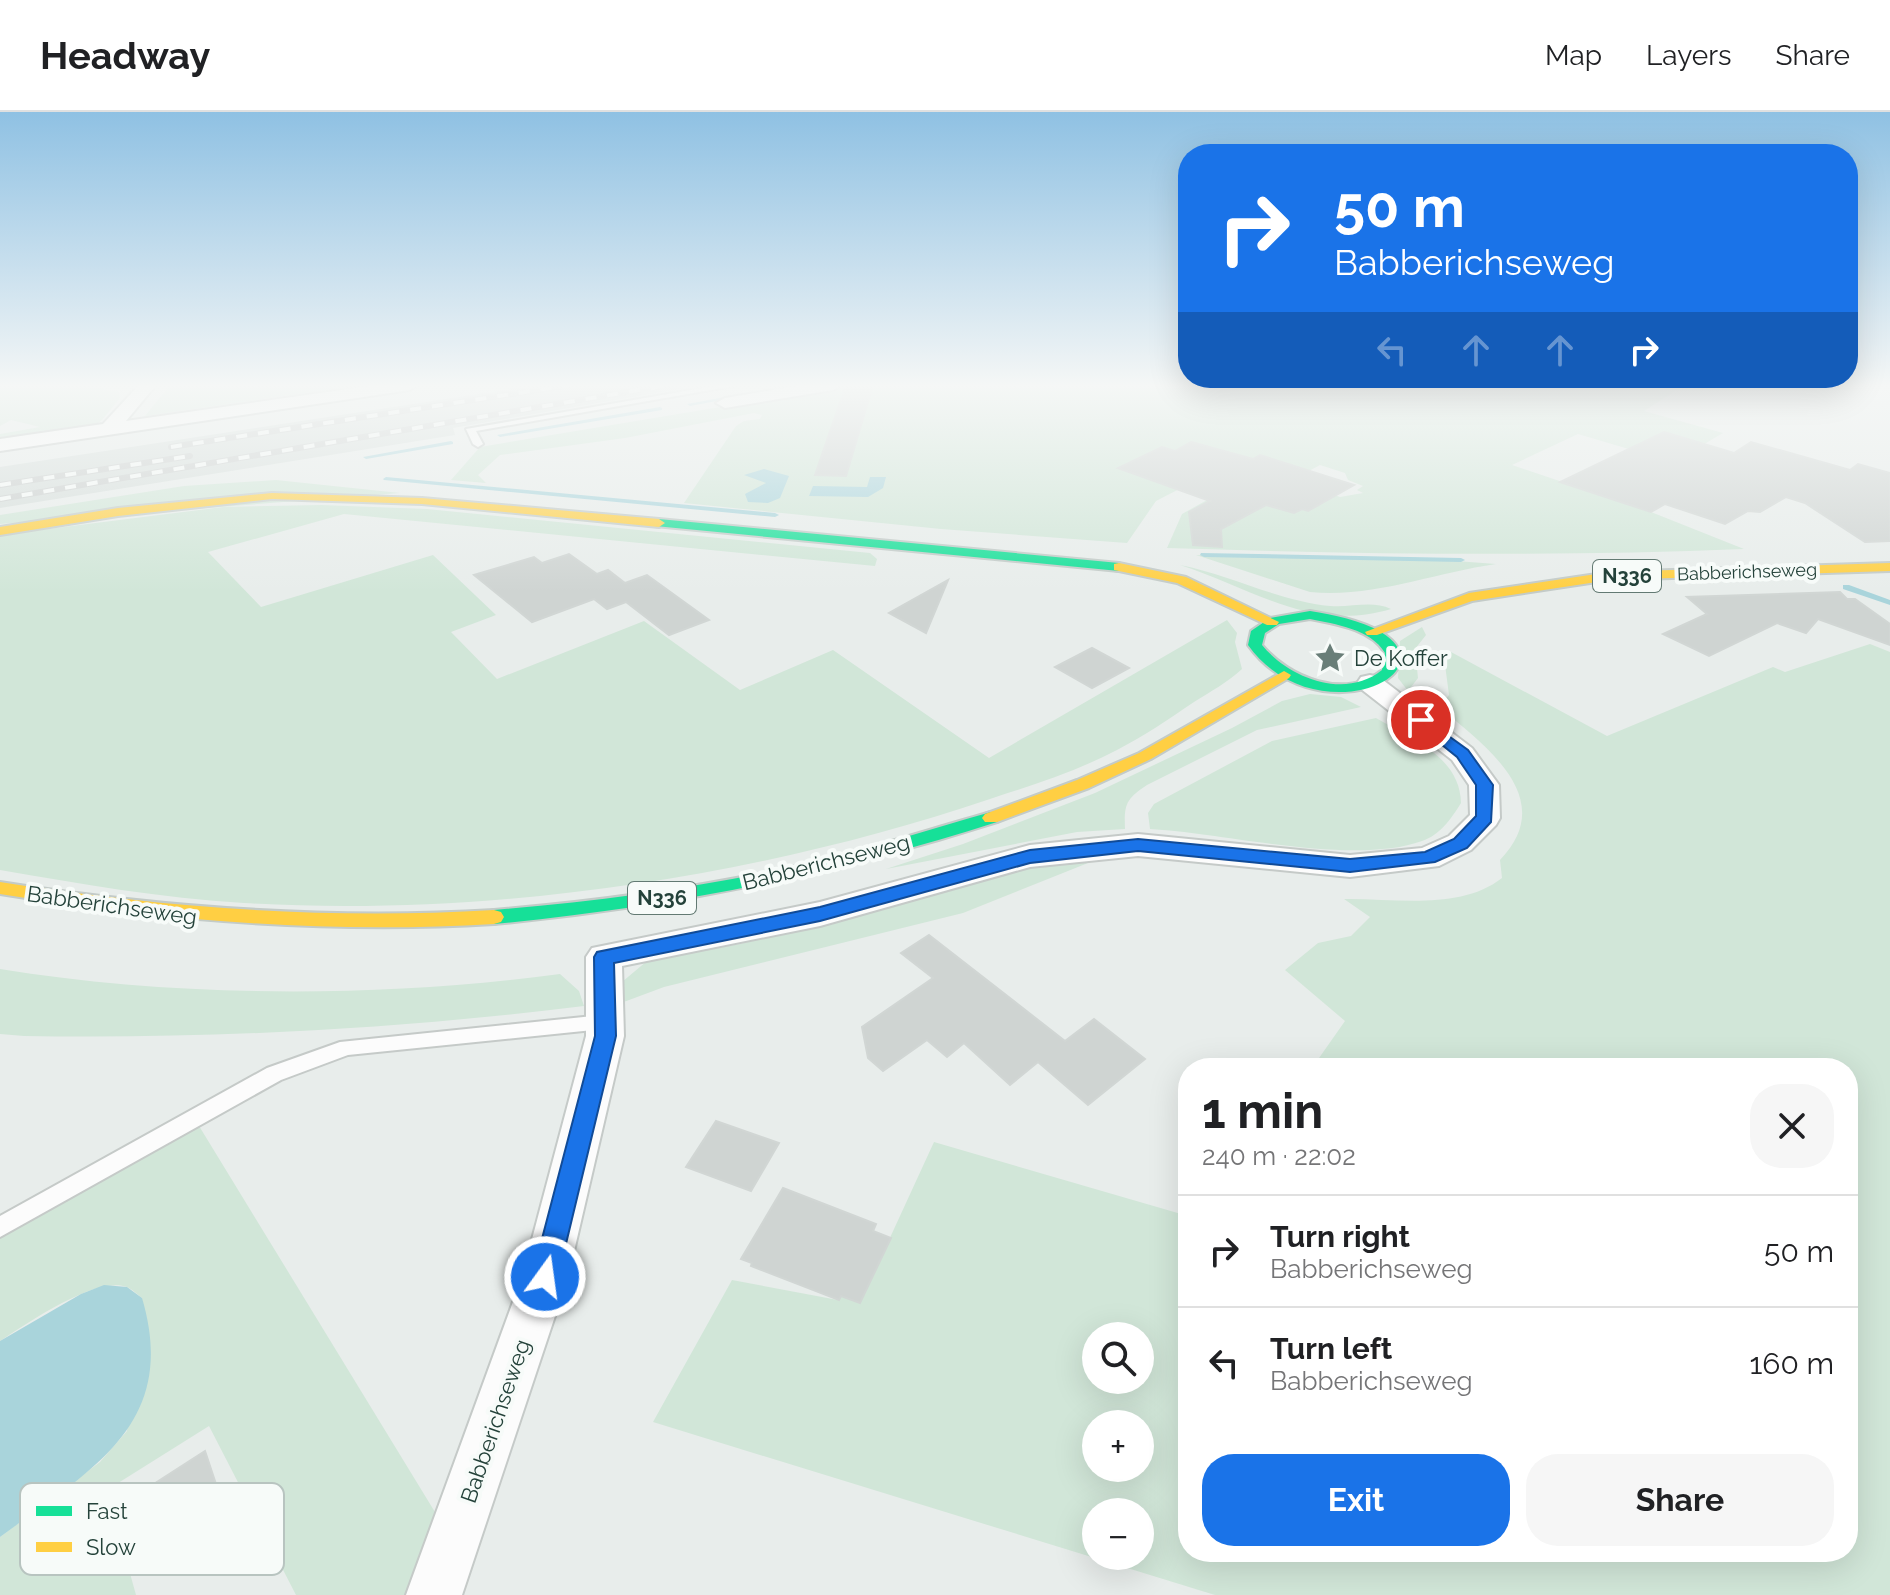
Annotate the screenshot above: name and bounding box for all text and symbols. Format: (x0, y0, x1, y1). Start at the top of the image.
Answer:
text: Headway (40, 33, 210, 78)
text: Map (1545, 39, 1602, 72)
text: Layers (1646, 39, 1732, 72)
text: Share (1776, 39, 1850, 72)
text: 50 m (1334, 174, 1465, 240)
icon: right (1202, 176, 1306, 280)
text: Babberichseweg (1334, 241, 1614, 283)
icon: left (1370, 328, 1414, 372)
icon: ahead (1454, 328, 1498, 372)
icon: ahead (1538, 328, 1582, 372)
icon: right (1622, 328, 1666, 372)
street label: Babberichseweg (1677, 559, 1817, 584)
road number: N336 (1593, 560, 1661, 592)
place icon: De Koffer (1313, 641, 1347, 675)
place label: De Koffer (1354, 645, 1448, 671)
pin (1387, 686, 1455, 754)
icon: arrive (1399, 698, 1443, 742)
street label: Babberichseweg (740, 829, 912, 895)
street label: Babberichseweg (25, 880, 199, 930)
road number: N336 (628, 882, 696, 914)
text: 1 min (1202, 1083, 1323, 1139)
button: close (1750, 1084, 1834, 1168)
text: 240 m · 22:02 (1202, 1141, 1356, 1171)
text: Turn right (1270, 1219, 1410, 1254)
icon: right (1202, 1229, 1246, 1273)
text: 50 m (1764, 1234, 1834, 1269)
position arrow (503, 1235, 587, 1319)
text: Babberichseweg (1270, 1254, 1473, 1284)
map controls (1082, 1322, 1154, 1570)
button: search (1082, 1322, 1154, 1394)
text: Turn left (1270, 1331, 1392, 1366)
street label: Babberichseweg (455, 1336, 535, 1506)
icon: left (1202, 1341, 1246, 1385)
text: 160 m (1749, 1346, 1834, 1381)
text: Babberichseweg (1270, 1366, 1473, 1396)
button: + (1082, 1410, 1154, 1482)
button: Exit (1202, 1454, 1510, 1546)
button: Share (1526, 1454, 1834, 1546)
legend (20, 1483, 284, 1575)
text: Fast (86, 1498, 128, 1524)
button: − (1082, 1498, 1154, 1570)
text: Slow (86, 1534, 136, 1560)

